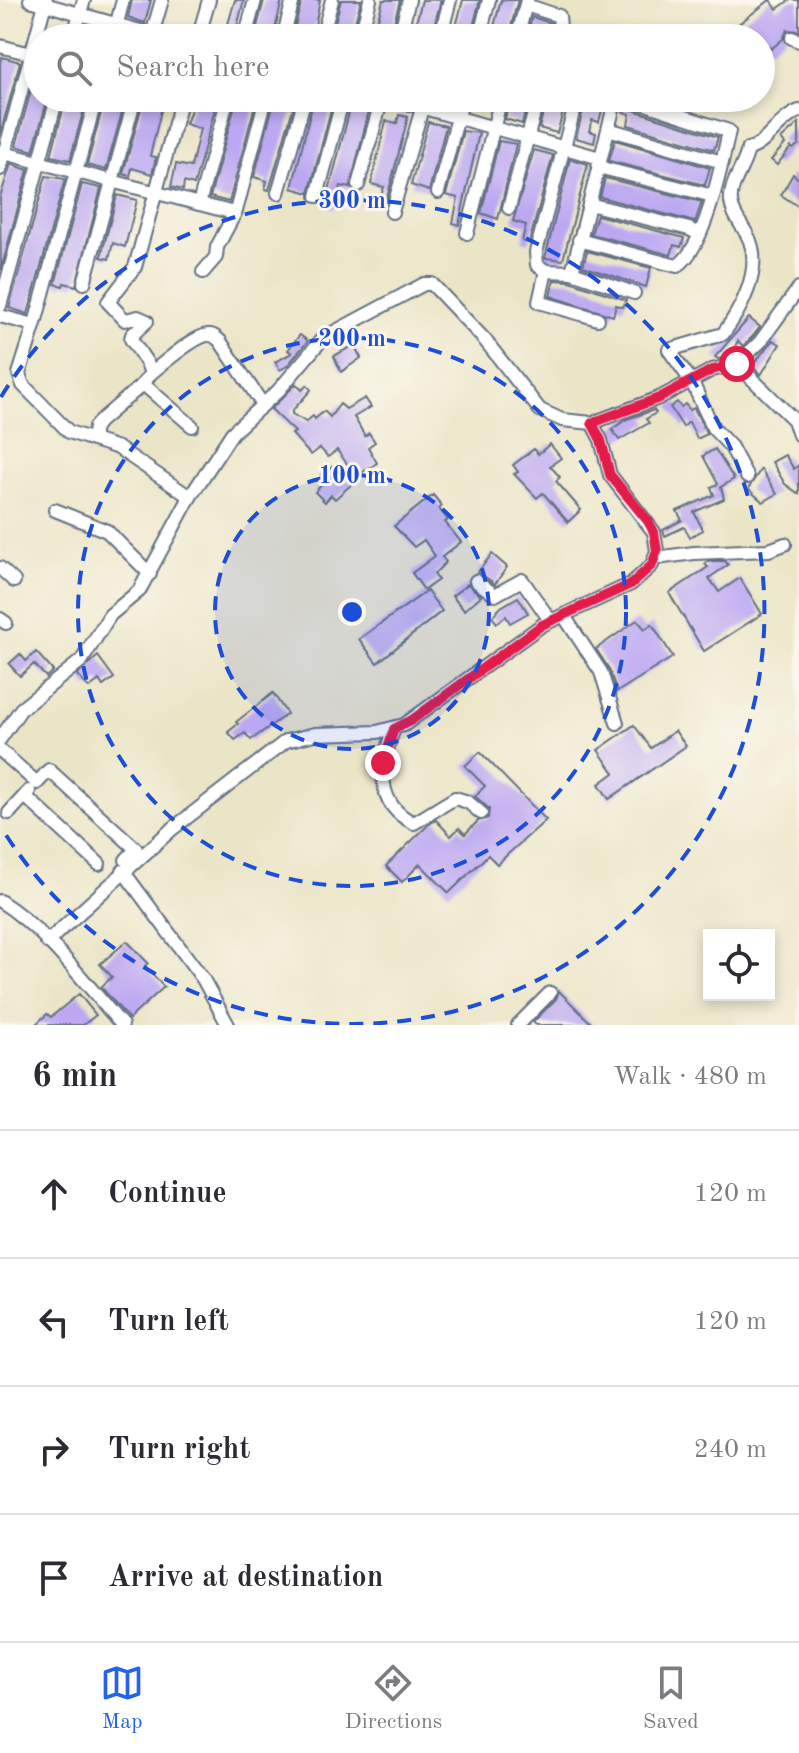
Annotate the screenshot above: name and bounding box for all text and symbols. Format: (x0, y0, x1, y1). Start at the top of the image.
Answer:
search box (24, 24, 775, 112)
icon: search (52, 46, 96, 90)
text: Search here (116, 53, 270, 83)
text: 300 m (318, 190, 386, 214)
text: 200 m (318, 328, 386, 352)
route start (719, 346, 755, 382)
text: 100 m (318, 465, 386, 489)
centre of rings (338, 598, 366, 626)
route end (365, 745, 401, 781)
map controls (703, 929, 775, 1001)
button: locate (703, 929, 775, 1001)
text: 6 min (32, 1060, 117, 1094)
text: Walk · 480 m (613, 1064, 767, 1090)
icon: ahead (32, 1172, 76, 1216)
text: Continue (108, 1179, 227, 1209)
text: 120 m (694, 1181, 767, 1207)
icon: left (32, 1300, 76, 1344)
text: Turn left (108, 1307, 229, 1337)
text: 120 m (694, 1309, 767, 1335)
icon: right (32, 1428, 76, 1472)
text: Turn right (108, 1435, 250, 1465)
text: 240 m (694, 1437, 767, 1463)
icon: arrive (32, 1556, 76, 1600)
text: Arrive at destination (108, 1563, 383, 1593)
tab: Map (100, 1661, 144, 1736)
tab: Directions (345, 1661, 442, 1736)
tab: Saved (643, 1661, 699, 1736)

